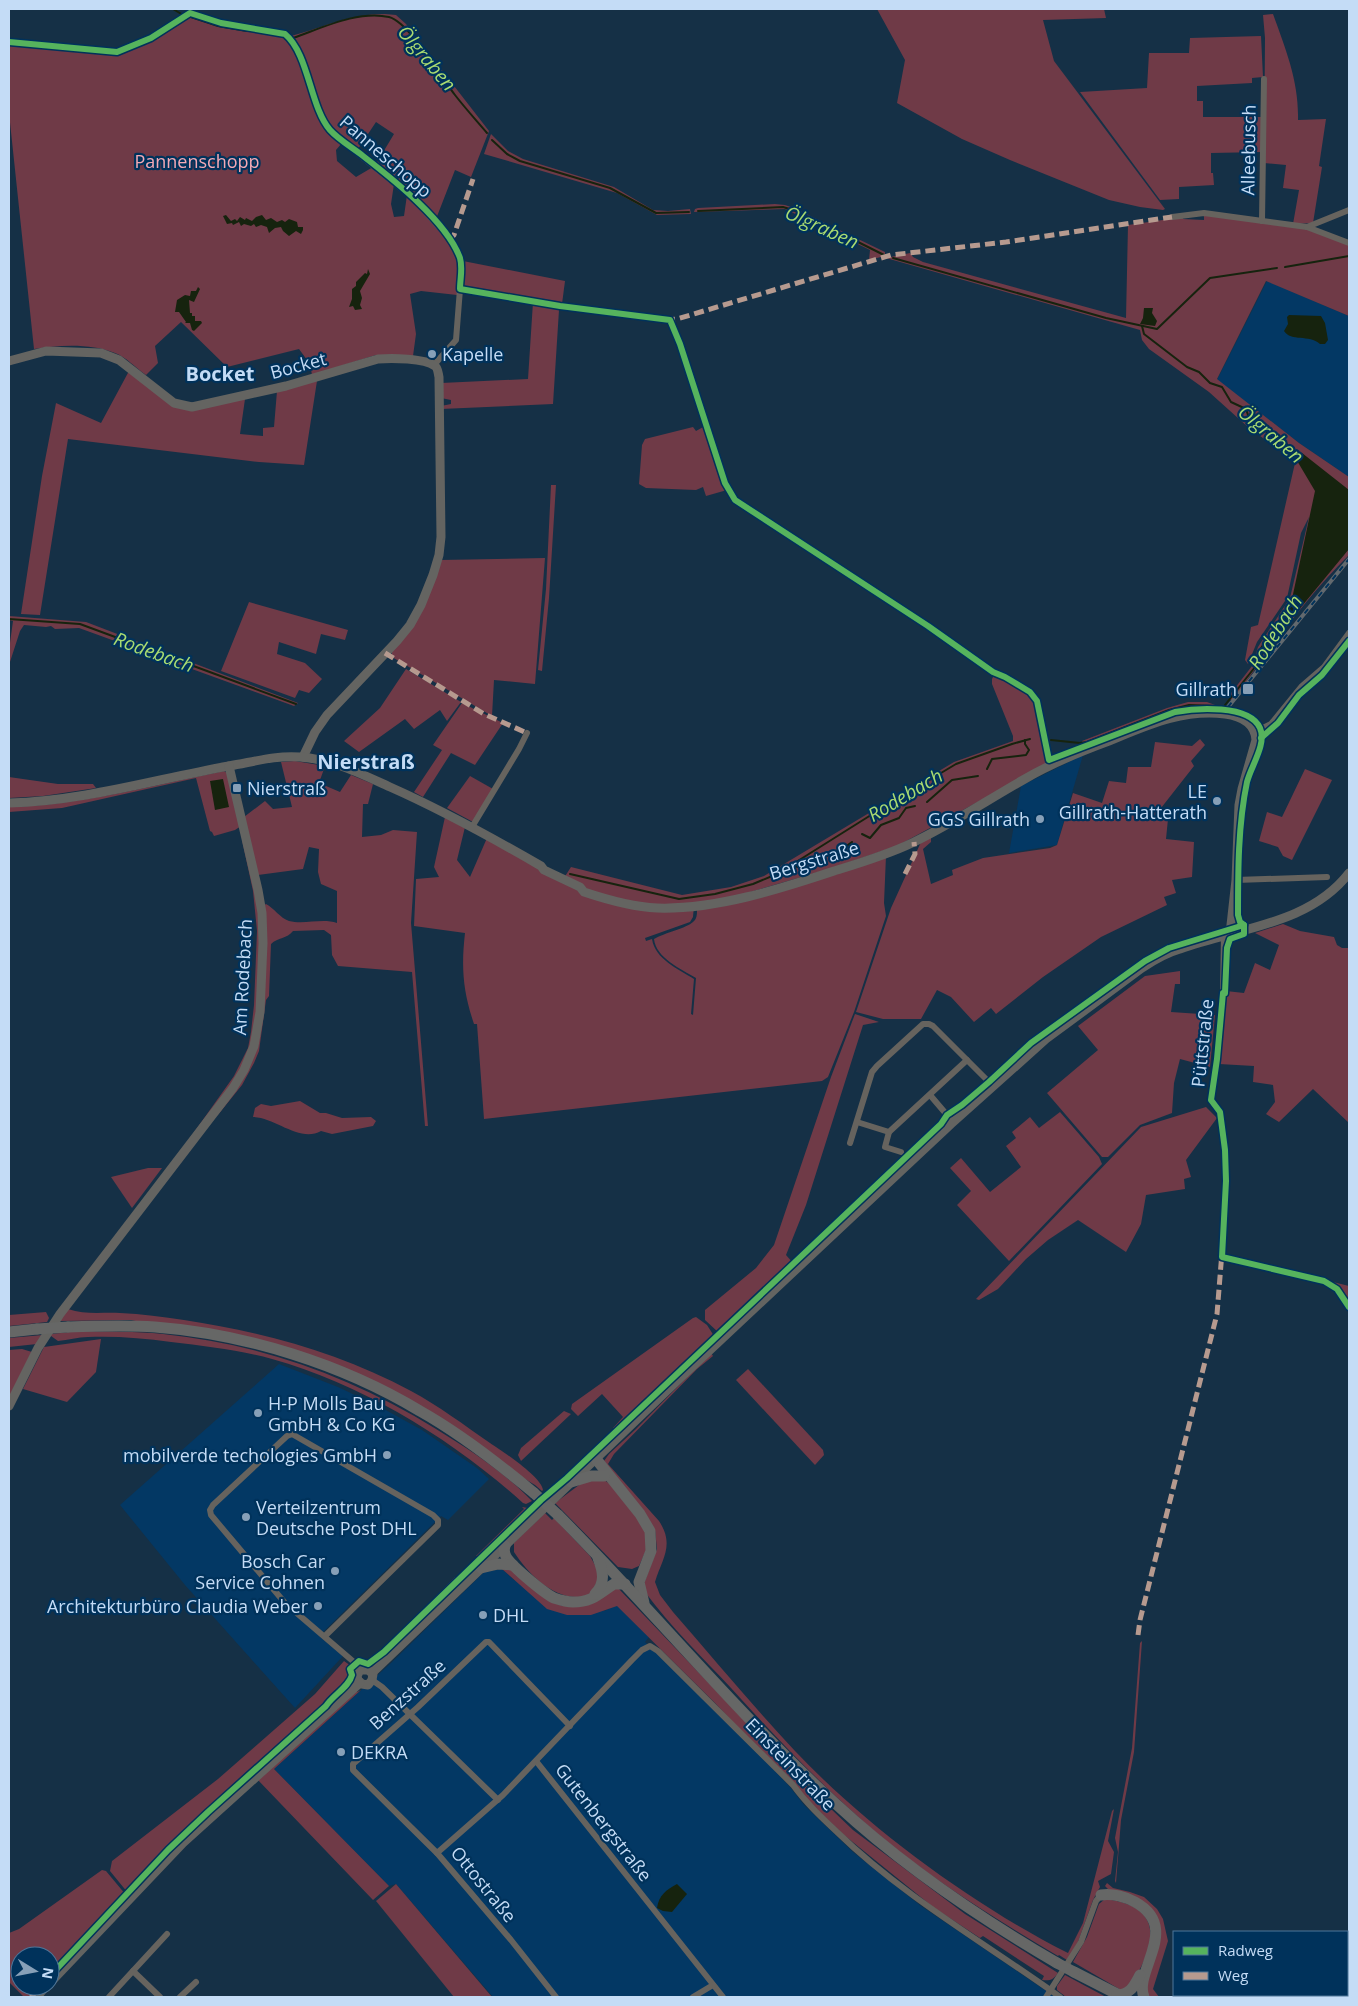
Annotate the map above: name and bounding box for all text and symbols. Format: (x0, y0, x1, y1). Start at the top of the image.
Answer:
water label: Ölgraben (392, 20, 462, 96)
street label: Alleebusch (1235, 104, 1261, 196)
street label: Panneschopp (335, 110, 437, 202)
park label: Pannenschopp (134, 149, 260, 173)
water label: Ölgraben (781, 199, 863, 255)
place label: Kapelle (442, 342, 503, 366)
street label: Bocket (267, 346, 329, 384)
marker: Kapelle (426, 348, 438, 360)
district label: Bocket (185, 360, 255, 387)
water label: Ölgraben (1233, 399, 1309, 469)
water label: Rodebach (1242, 590, 1308, 674)
water label: Rodebach (110, 626, 198, 678)
place label: Gillrath (1175, 677, 1237, 701)
marker: Gillrath (1241, 682, 1255, 696)
district label: Nierstraß (317, 748, 415, 775)
water label: Rodebach (863, 762, 947, 828)
place label: Nierstraß (247, 776, 326, 800)
place label: LE Gillrath-Hatterath (1059, 779, 1207, 824)
marker: Nierstraß (231, 782, 243, 794)
marker: LE Gillrath-Hatterath (1211, 795, 1223, 807)
place label: GGS Gillrath (928, 807, 1030, 831)
marker: GGS Gillrath (1034, 813, 1046, 825)
street label: Bergstraße (766, 835, 862, 885)
street label: Am Rodebach (227, 918, 257, 1036)
street label: Püttstraße (1185, 998, 1219, 1088)
place label: H-P Molls Bau GmbH & Co KG (268, 1391, 395, 1436)
marker: H-P Molls Bau GmbH & Co KG (252, 1407, 264, 1419)
place label: mobilverde techologies GmbH (123, 1443, 377, 1467)
marker: mobilverde techologies GmbH (381, 1449, 393, 1461)
place label: Verteilzentrum Deutsche Post DHL (256, 1495, 417, 1540)
marker: Verteilzentrum Deutsche Post DHL (240, 1511, 252, 1523)
place label: Bosch Car Service Cohnen (195, 1549, 326, 1594)
marker: Bosch Car Service Cohnen (329, 1565, 341, 1577)
place label: Architekturbüro Claudia Weber (47, 1594, 309, 1618)
marker: Architekturbüro Claudia Weber (312, 1600, 324, 1612)
place label: DHL (493, 1603, 529, 1627)
marker: DHL (477, 1609, 489, 1621)
street label: Benzstraße (364, 1653, 450, 1735)
street label: Einsteinstraße (741, 1713, 841, 1815)
place label: DEKRA (351, 1740, 408, 1764)
marker: DEKRA (335, 1746, 347, 1758)
street label: Gutenbergstraße (550, 1758, 658, 1886)
street label: Ottostraße (446, 1841, 522, 1927)
legend (1173, 1931, 1348, 1996)
text: Radweg (1218, 1940, 1273, 1960)
north arrow (10, 1946, 60, 1996)
text: Weg (1218, 1965, 1248, 1985)
text: N (38, 1966, 59, 1981)

